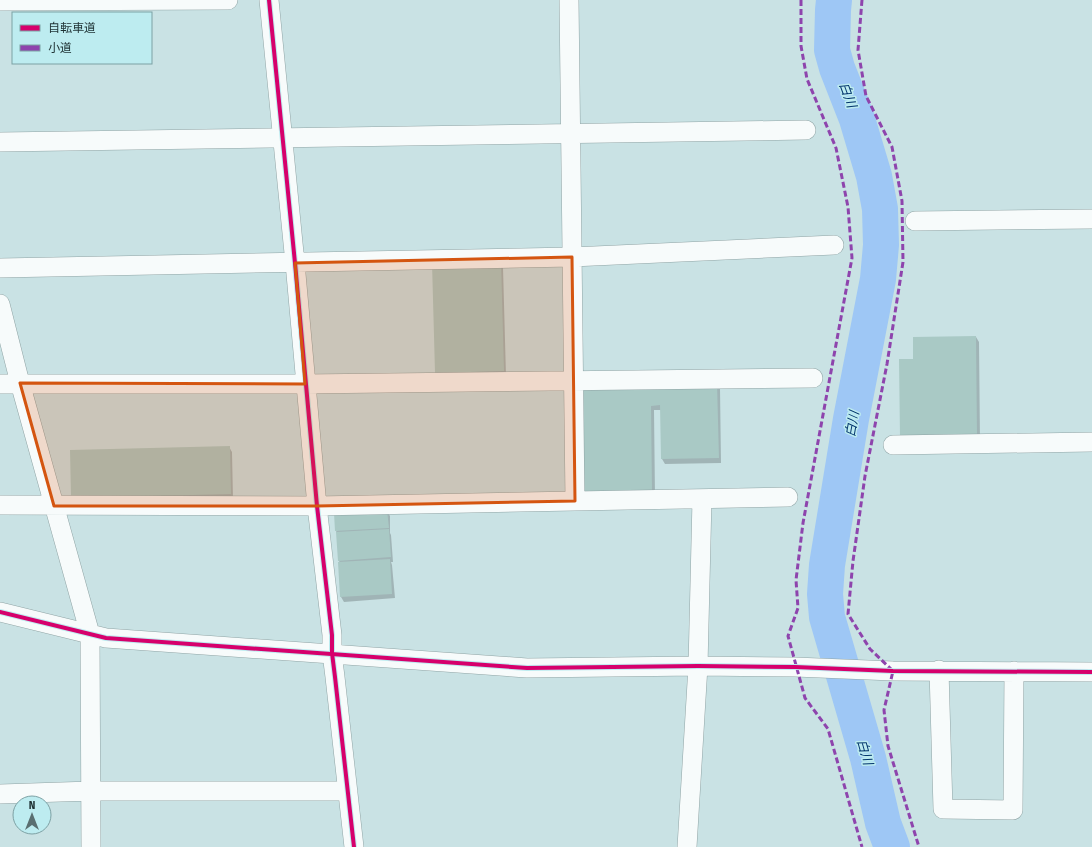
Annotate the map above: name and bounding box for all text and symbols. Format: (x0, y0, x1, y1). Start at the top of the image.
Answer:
legend (12, 12, 152, 64)
text: 自転車道 (48, 21, 96, 35)
text: 小道 (48, 41, 72, 55)
water label: 白川 (837, 80, 860, 112)
water label: 白川 (842, 408, 862, 438)
water label: 白川 (854, 737, 876, 768)
north arrow (12, 795, 52, 835)
text: N (29, 799, 35, 812)

